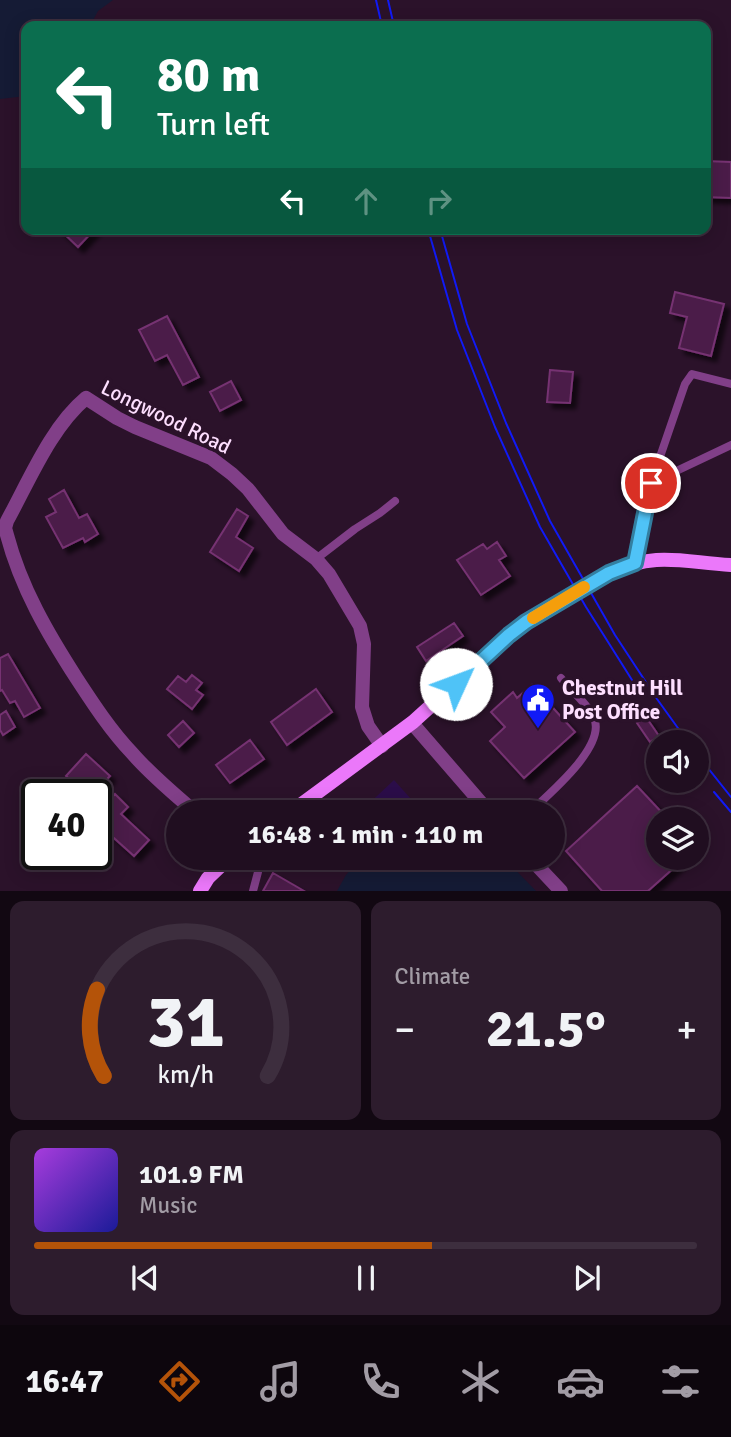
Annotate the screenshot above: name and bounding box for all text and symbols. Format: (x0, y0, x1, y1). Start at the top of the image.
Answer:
text: 80 m (157, 45, 260, 105)
icon: left (42, 49, 133, 140)
text: Turn left (157, 105, 270, 144)
icon: left (274, 182, 312, 220)
icon: ahead (347, 182, 385, 220)
icon: right (420, 182, 458, 220)
street label: Longwood Road (97, 374, 235, 460)
pin (621, 453, 681, 513)
icon: arrive (632, 464, 670, 502)
position arrow (419, 647, 493, 721)
place label: Chestnut Hill Post Office (562, 675, 683, 725)
public building icon: Chestnut Hill Post Office (519, 681, 557, 730)
map controls (646, 730, 709, 870)
button: sound (646, 730, 709, 793)
speed limit sign: 40 (21, 779, 112, 870)
button: layers (646, 807, 709, 870)
text: 16:48 · 1 min · 110 m (248, 819, 483, 851)
text: Climate (395, 962, 470, 991)
text: 31 (146, 979, 225, 1068)
text: 21.5° (486, 997, 606, 1061)
text: − (395, 1006, 415, 1053)
text: + (676, 1006, 697, 1053)
text: km/h (157, 1059, 214, 1090)
text: 101.9 FM (139, 1159, 244, 1191)
text: Music (139, 1191, 197, 1220)
icon: previous (126, 1259, 164, 1297)
icon: pause (347, 1259, 385, 1297)
icon: next (568, 1259, 606, 1297)
icon: directions (155, 1357, 204, 1406)
icon: music (256, 1357, 305, 1406)
icon: phone (356, 1357, 405, 1406)
icon: climate (456, 1357, 505, 1406)
icon: car (556, 1357, 605, 1406)
icon: filters (656, 1357, 705, 1406)
text: 16:47 (26, 1362, 104, 1401)

